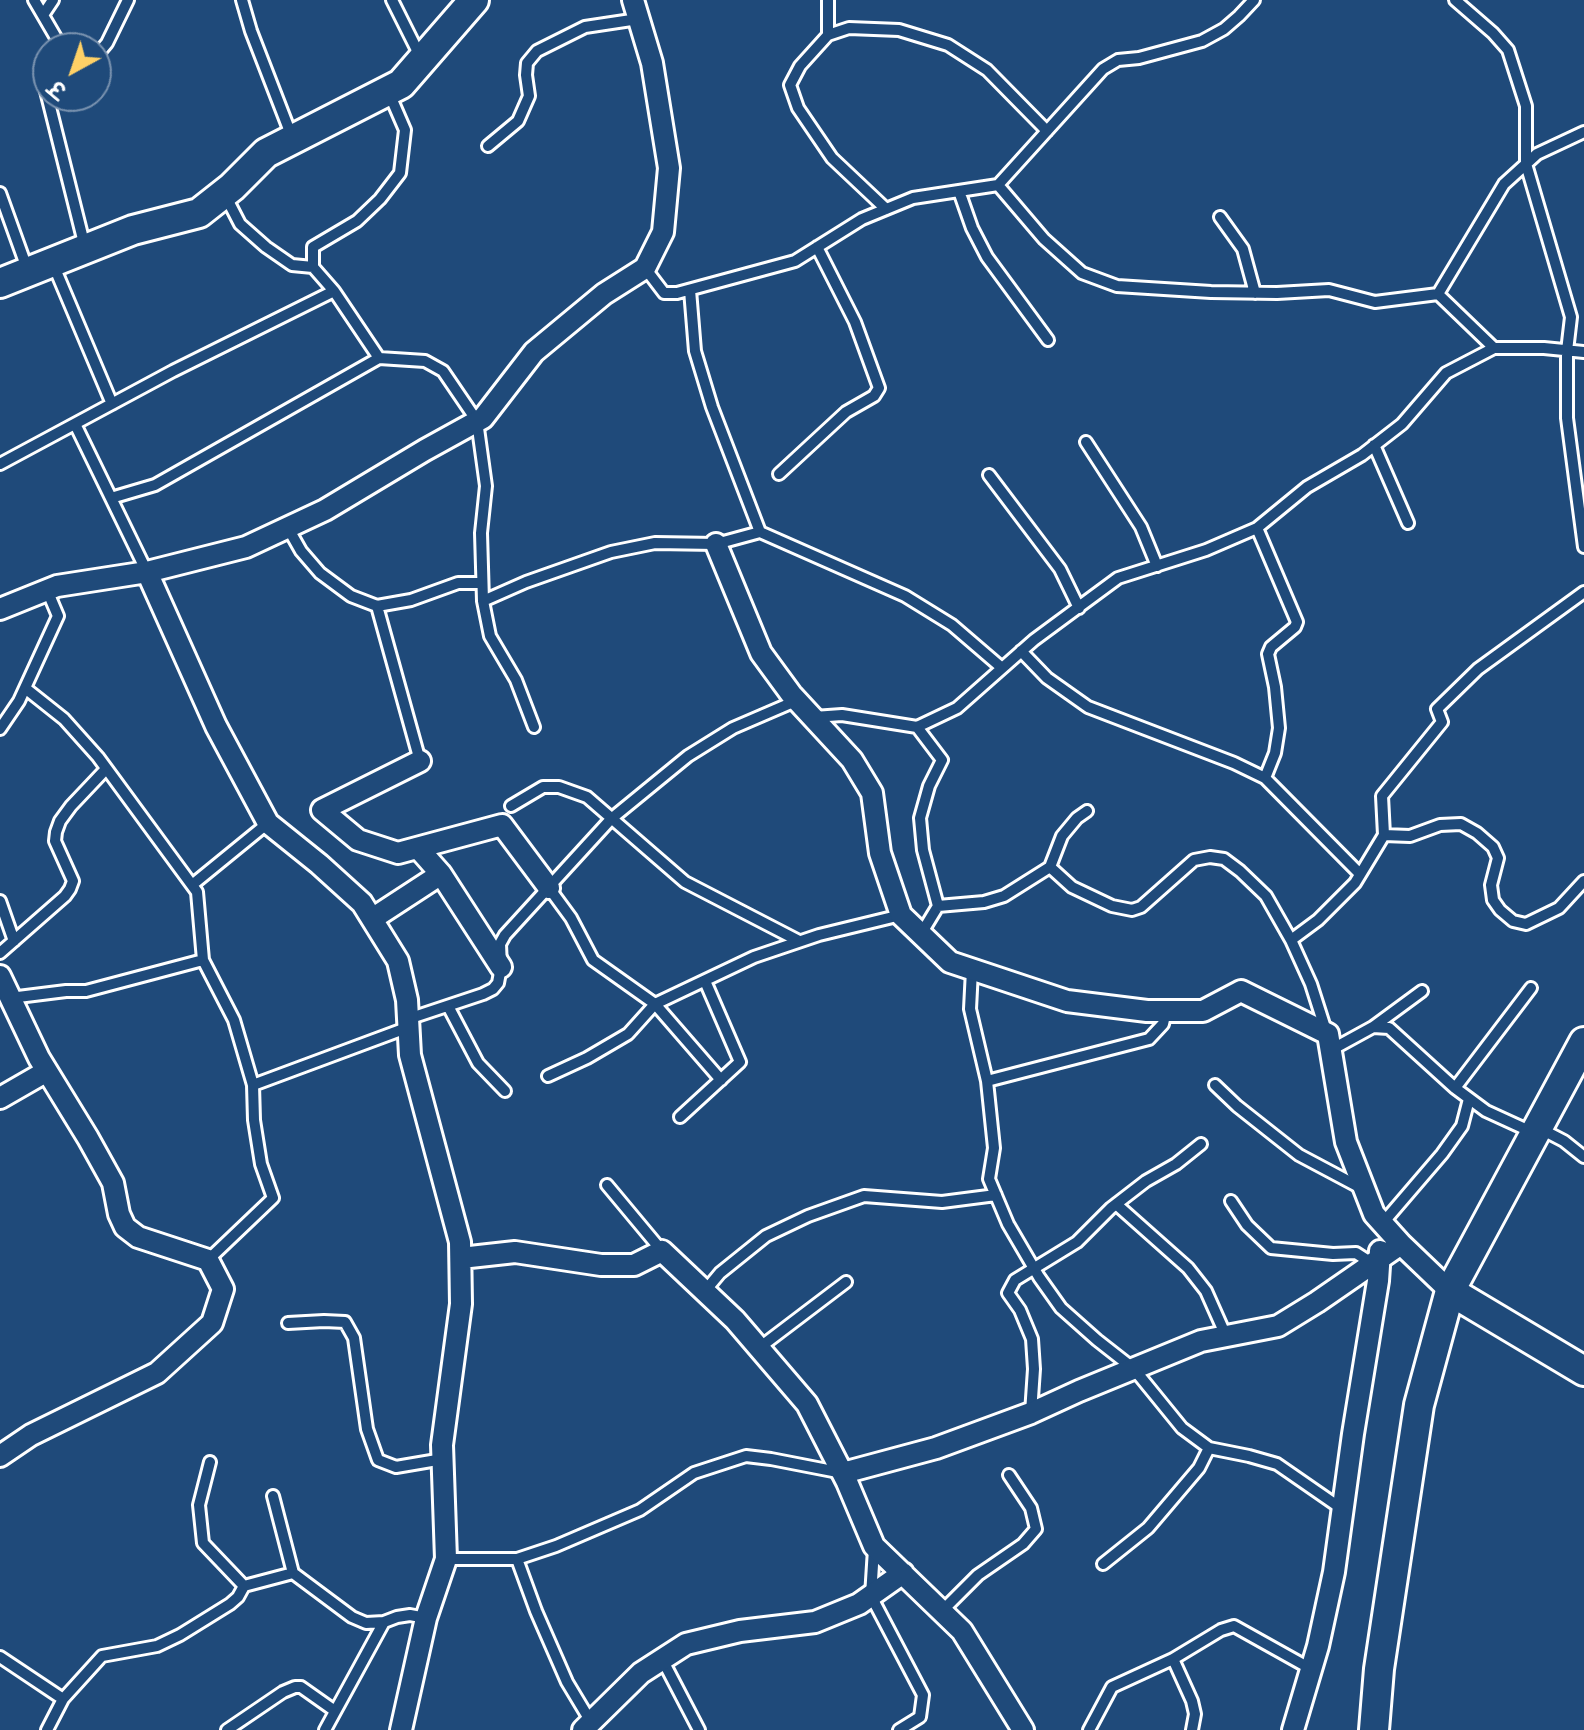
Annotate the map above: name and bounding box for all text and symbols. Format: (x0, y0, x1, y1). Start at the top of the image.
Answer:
north arrow (32, 32, 112, 112)
text: उ (43, 74, 72, 104)

